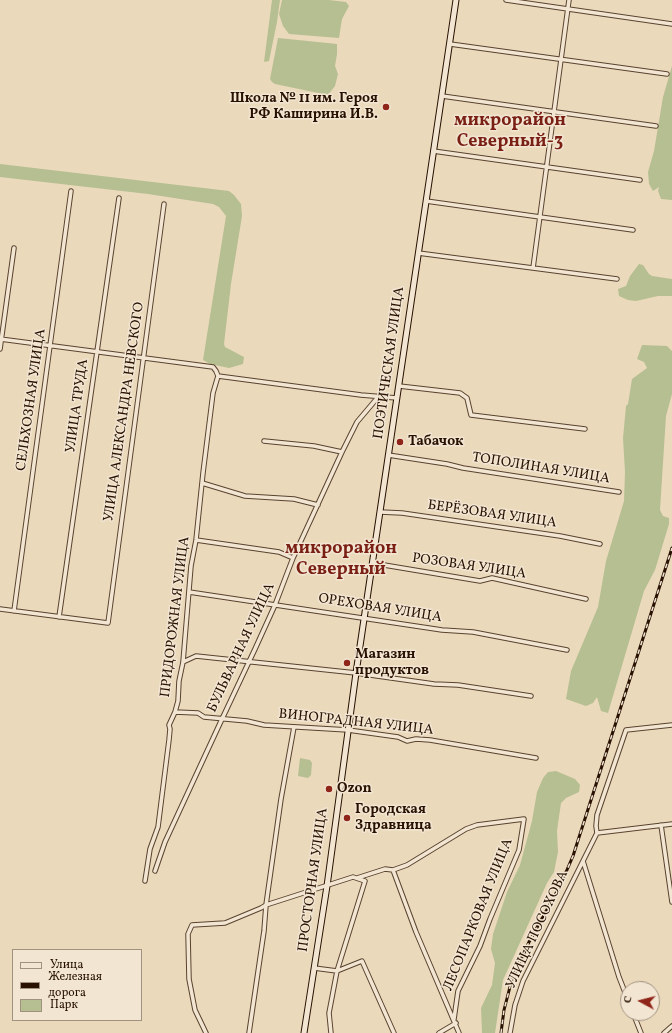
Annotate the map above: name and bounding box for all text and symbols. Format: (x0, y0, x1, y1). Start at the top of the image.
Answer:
place label: Школа № 11 им. Героя РФ Каширина И.В. (230, 91, 378, 124)
marker: Школа № 11 им. Героя РФ Каширина И.В. (381, 102, 391, 112)
district label: микрорайон Северный-3 (454, 111, 566, 154)
street label: ПОЭТИЧЕСКАЯ УЛИЦА (371, 286, 409, 440)
street label: УЛИЦА АЛЕКСАНДРА НЕВСКОГО (101, 301, 149, 523)
street label: СЕЛЬХОЗНАЯ УЛИЦА (14, 328, 50, 472)
street label: УЛИЦА ТРУДА (63, 358, 93, 454)
place label: Табачок (408, 434, 463, 450)
marker: Табачок (395, 437, 405, 447)
street label: ТОПОЛИНАЯ УЛИЦА (471, 450, 611, 488)
street label: БЕРЁЗОВАЯ УЛИЦА (426, 498, 558, 532)
street label: ПРИДОРОЖНАЯ УЛИЦА (158, 536, 194, 698)
district label: микрорайон Северный (285, 539, 397, 582)
street label: РОЗОВАЯ УЛИЦА (411, 551, 527, 583)
street label: БУЛЬВАРНАЯ УЛИЦА (205, 581, 279, 715)
street label: ОРЕХОВАЯ УЛИЦА (317, 591, 443, 627)
place label: Магазин продуктов (355, 647, 429, 680)
marker: Магазин продуктов (342, 658, 352, 668)
street label: ВИНОГРАДНАЯ УЛИЦА (278, 707, 434, 739)
place label: Ozon (337, 781, 372, 797)
marker: Ozon (324, 784, 334, 794)
place label: Городская Здравница (355, 802, 432, 834)
street label: ПРОСТОРНАЯ УЛИЦА (296, 807, 332, 953)
marker: Городская Здравница (342, 813, 352, 823)
street label: ЛЕСОПАРКОВАЯ УЛИЦА (441, 836, 517, 994)
street label: УЛИЦА ПОСОХОВА (503, 868, 573, 992)
legend (12, 949, 142, 1021)
text: Улица (50, 957, 83, 973)
text: Железная дорога (48, 969, 102, 1001)
north arrow (620, 981, 660, 1021)
text: С (621, 995, 636, 1004)
text: Парк (50, 997, 78, 1013)

